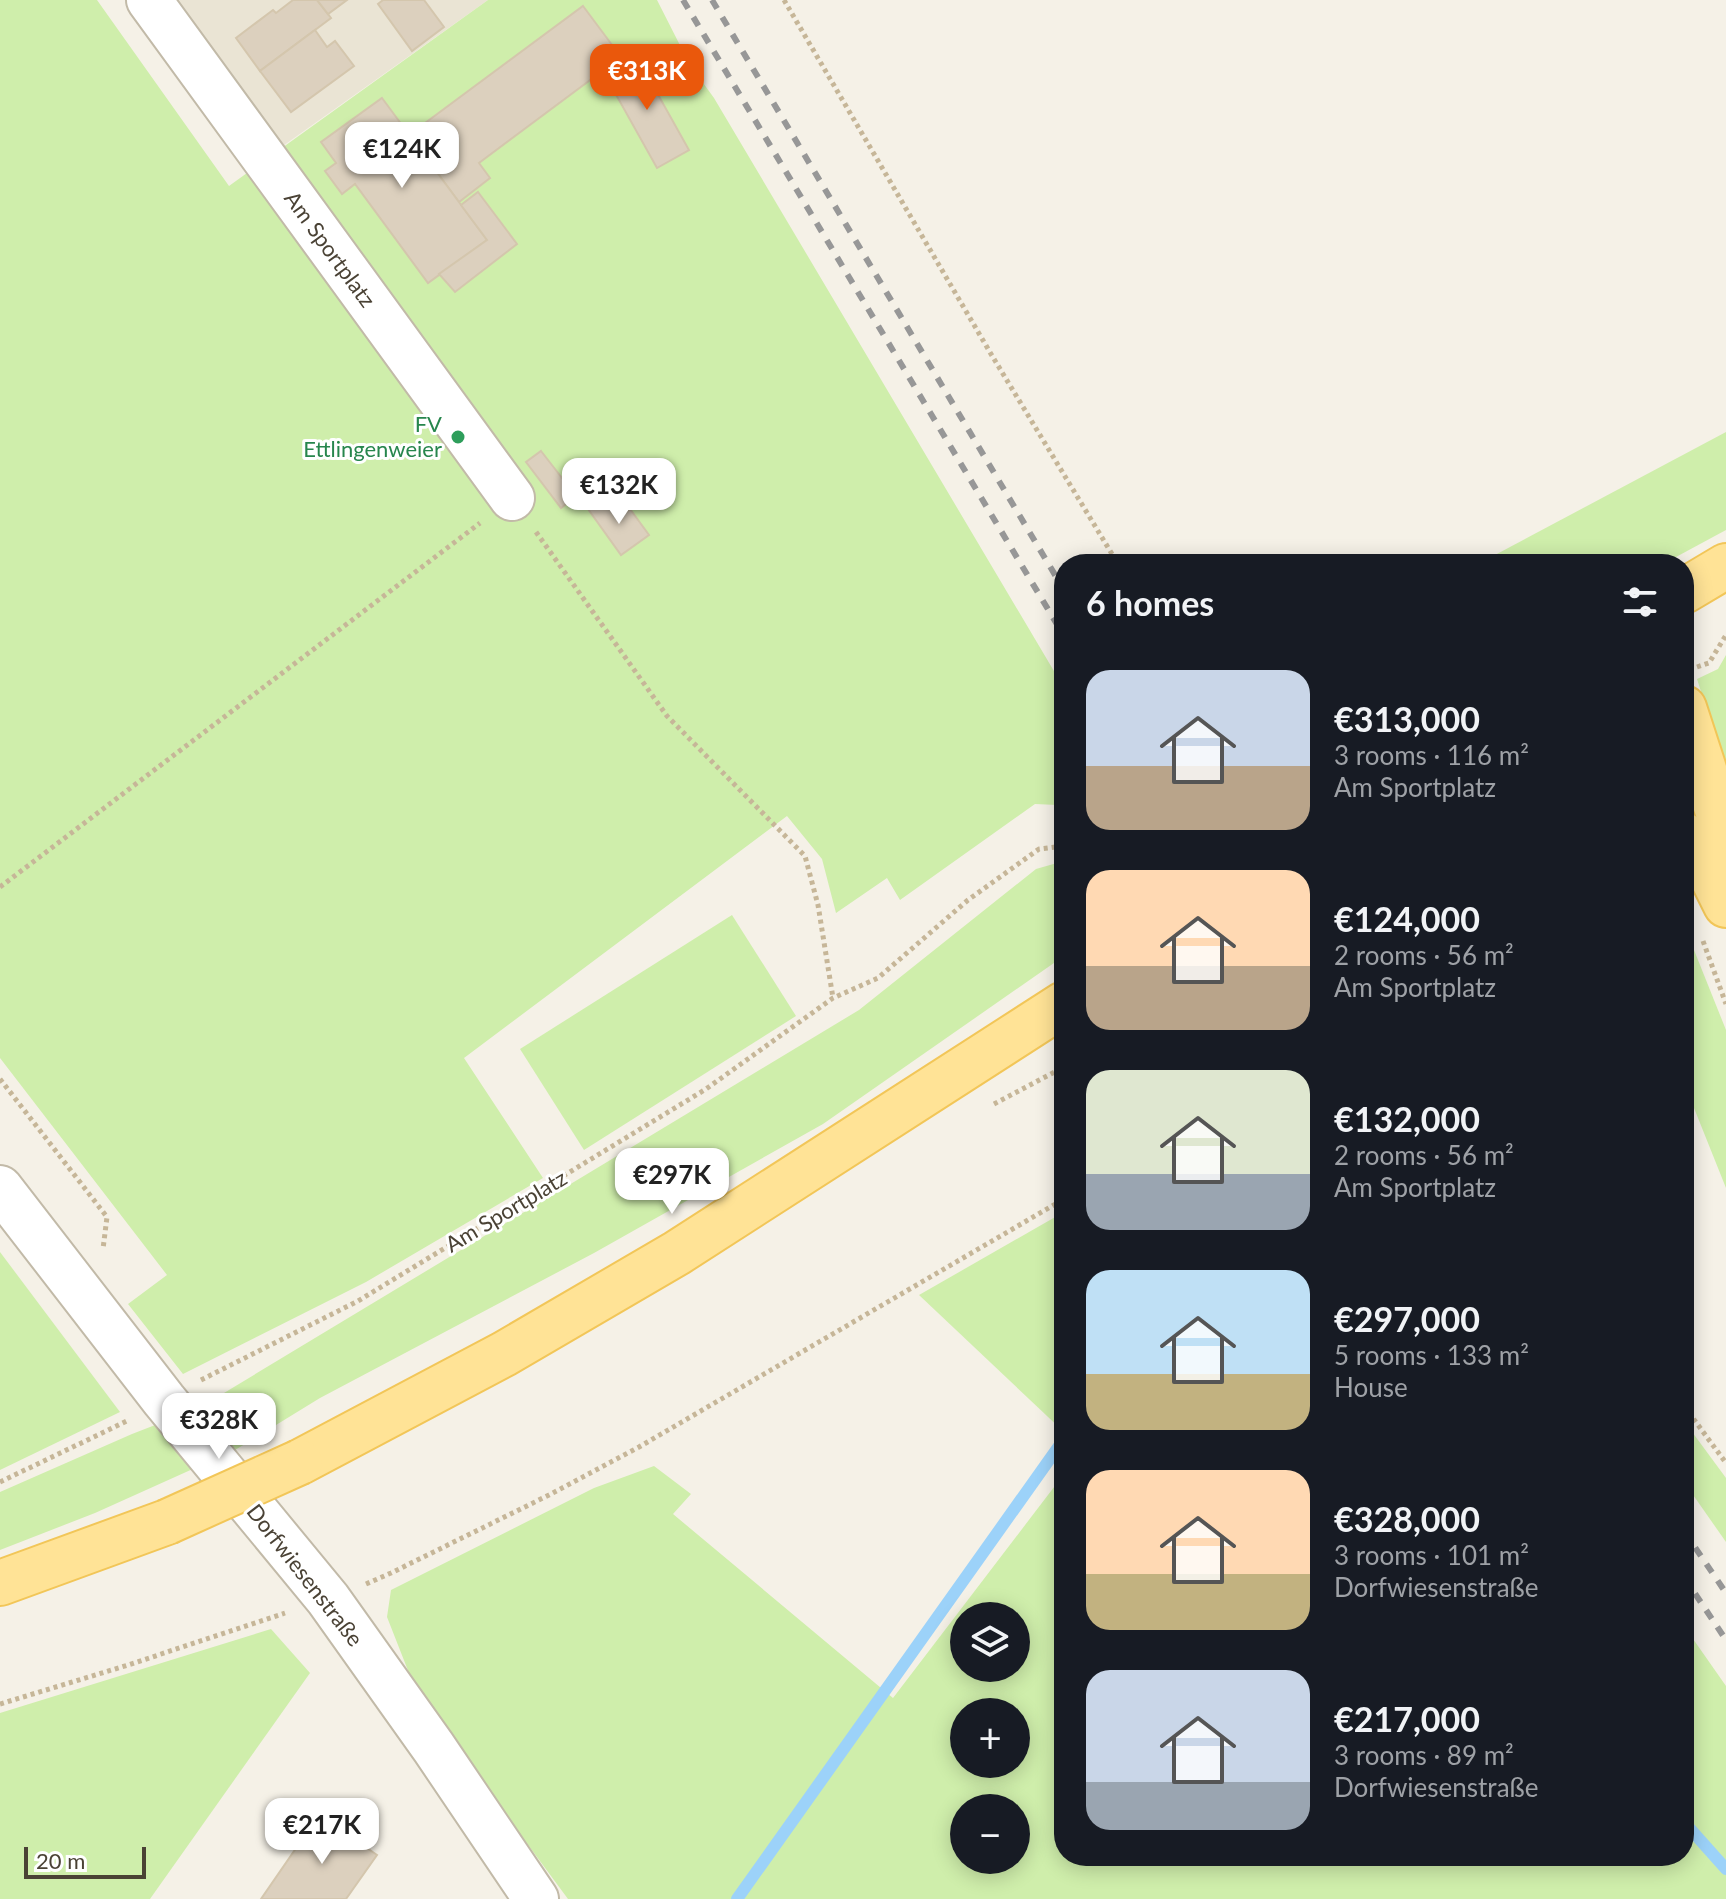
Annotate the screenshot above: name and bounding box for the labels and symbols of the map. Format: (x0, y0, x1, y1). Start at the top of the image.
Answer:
pin: €313K (591, 44, 703, 112)
pin: €124K (346, 122, 458, 190)
street label: Am Sportplatz (279, 185, 382, 312)
place label: FV Ettlingenweier (303, 410, 442, 462)
marker: FV Ettlingenweier (449, 428, 467, 446)
pin: €132K (563, 458, 675, 526)
pin: €297K (616, 1148, 728, 1216)
street label: Am Sportplatz (440, 1164, 572, 1257)
pin: €328K (163, 1393, 275, 1461)
street label: Dorfwiesenstraße (242, 1498, 369, 1651)
pin: €217K (266, 1798, 378, 1866)
scale bar (24, 1843, 146, 1879)

